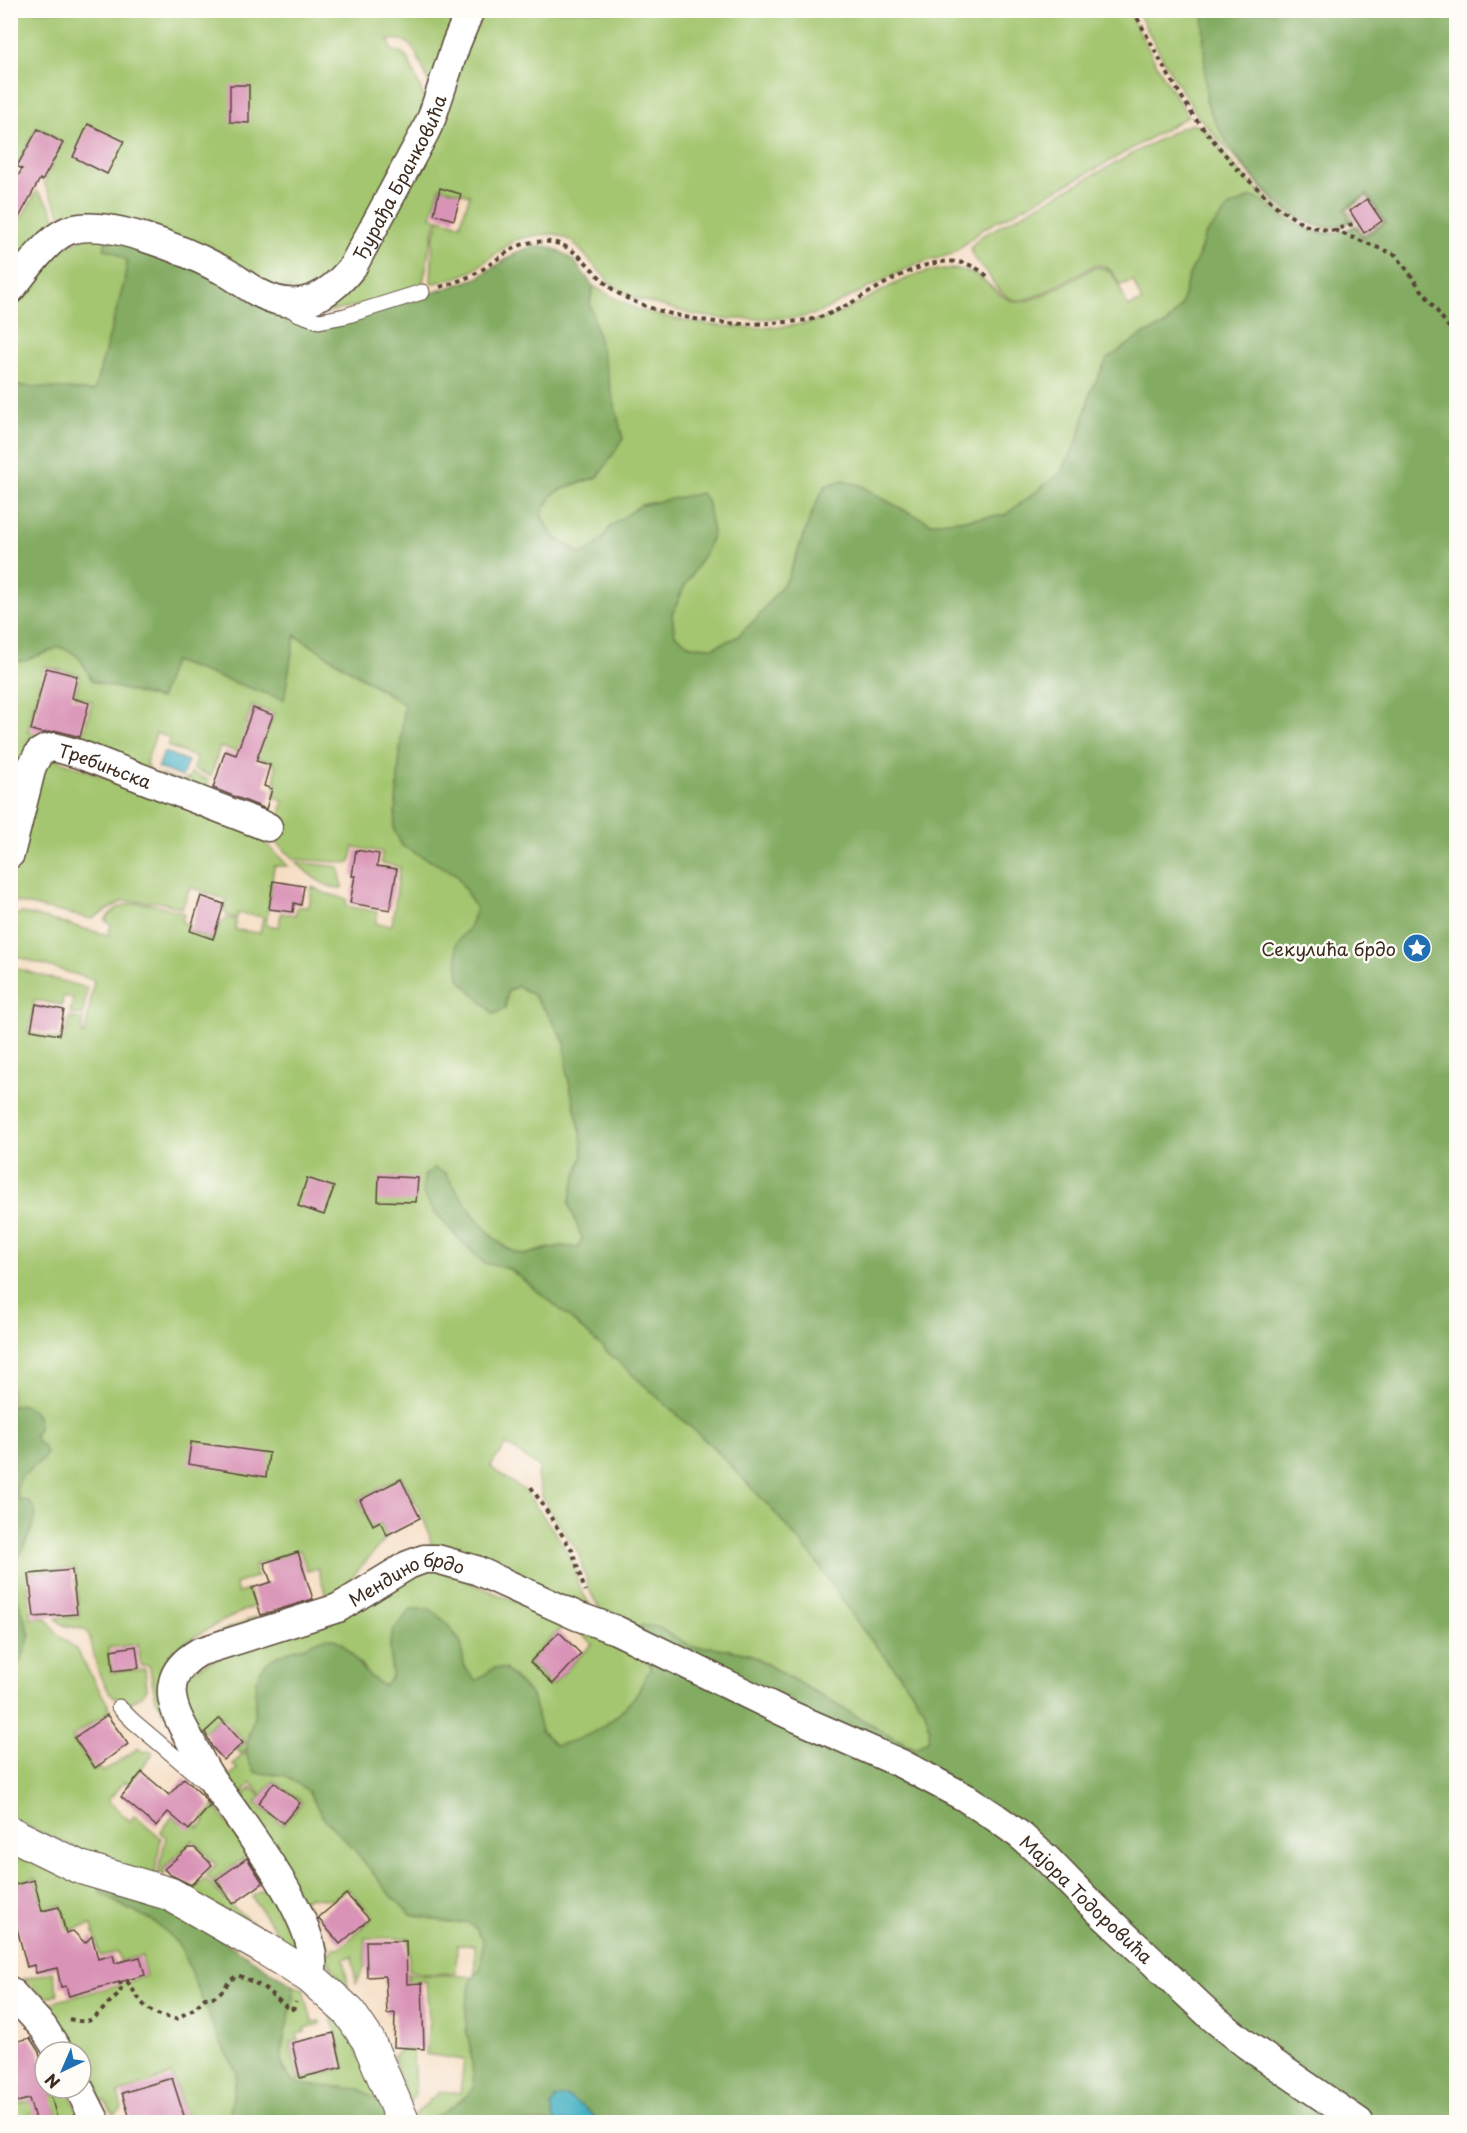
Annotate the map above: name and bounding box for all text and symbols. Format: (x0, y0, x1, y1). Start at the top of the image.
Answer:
street label: Ђурађа Бранковића (345, 90, 452, 265)
street label: Требињска (56, 735, 157, 795)
place icon: Секулића брдо (1401, 932, 1433, 964)
place label: Секулића брдо (1261, 935, 1396, 962)
street label: Мендино брдо (343, 1545, 468, 1612)
street label: Мајора Тодоровића (1014, 1828, 1160, 1970)
north arrow (33, 2040, 93, 2100)
text: N (39, 2068, 65, 2095)

